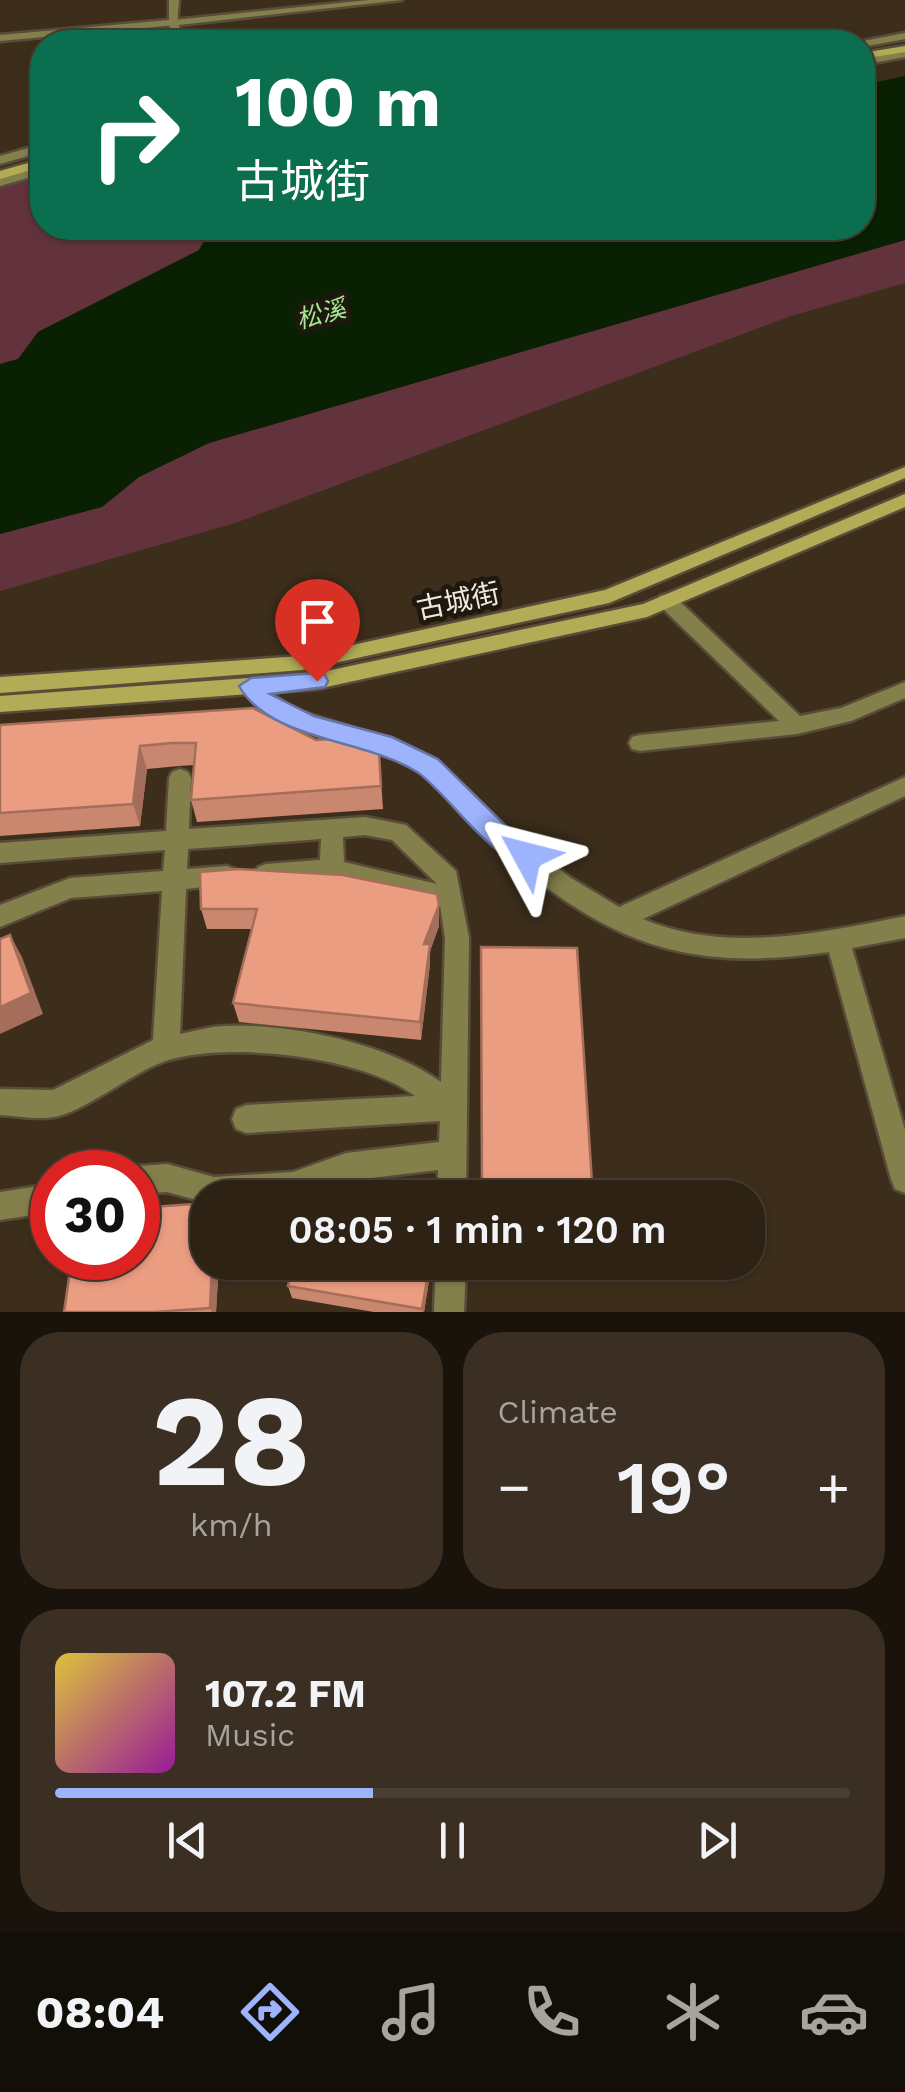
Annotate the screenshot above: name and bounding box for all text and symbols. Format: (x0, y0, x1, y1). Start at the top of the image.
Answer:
text: 100 m (235, 61, 441, 143)
icon: right (70, 70, 200, 200)
text: 古城街 (235, 155, 370, 208)
water label: 松溪 (293, 293, 352, 334)
street label: 古城街 (413, 576, 503, 626)
pin (275, 579, 360, 682)
icon: arrive (290, 594, 345, 649)
position arrow (475, 804, 579, 908)
speed limit sign: 30 (30, 1150, 160, 1280)
text: 08:05 · 1 min · 120 m (289, 1208, 666, 1252)
text: 28 (152, 1364, 311, 1517)
text: Climate (498, 1393, 618, 1431)
text: 19° (617, 1443, 731, 1531)
text: − (498, 1455, 531, 1519)
text: + (817, 1455, 850, 1519)
text: km/h (190, 1506, 272, 1544)
text: 107.2 FM (205, 1672, 366, 1716)
text: Music (205, 1716, 295, 1754)
icon: previous (160, 1813, 215, 1868)
icon: pause (425, 1813, 480, 1868)
icon: next (690, 1813, 745, 1868)
icon: directions (235, 1977, 305, 2047)
icon: music (376, 1977, 446, 2047)
icon: phone (517, 1977, 587, 2047)
icon: climate (658, 1977, 728, 2047)
icon: car (799, 1977, 869, 2047)
text: 08:04 (36, 1986, 164, 2039)

